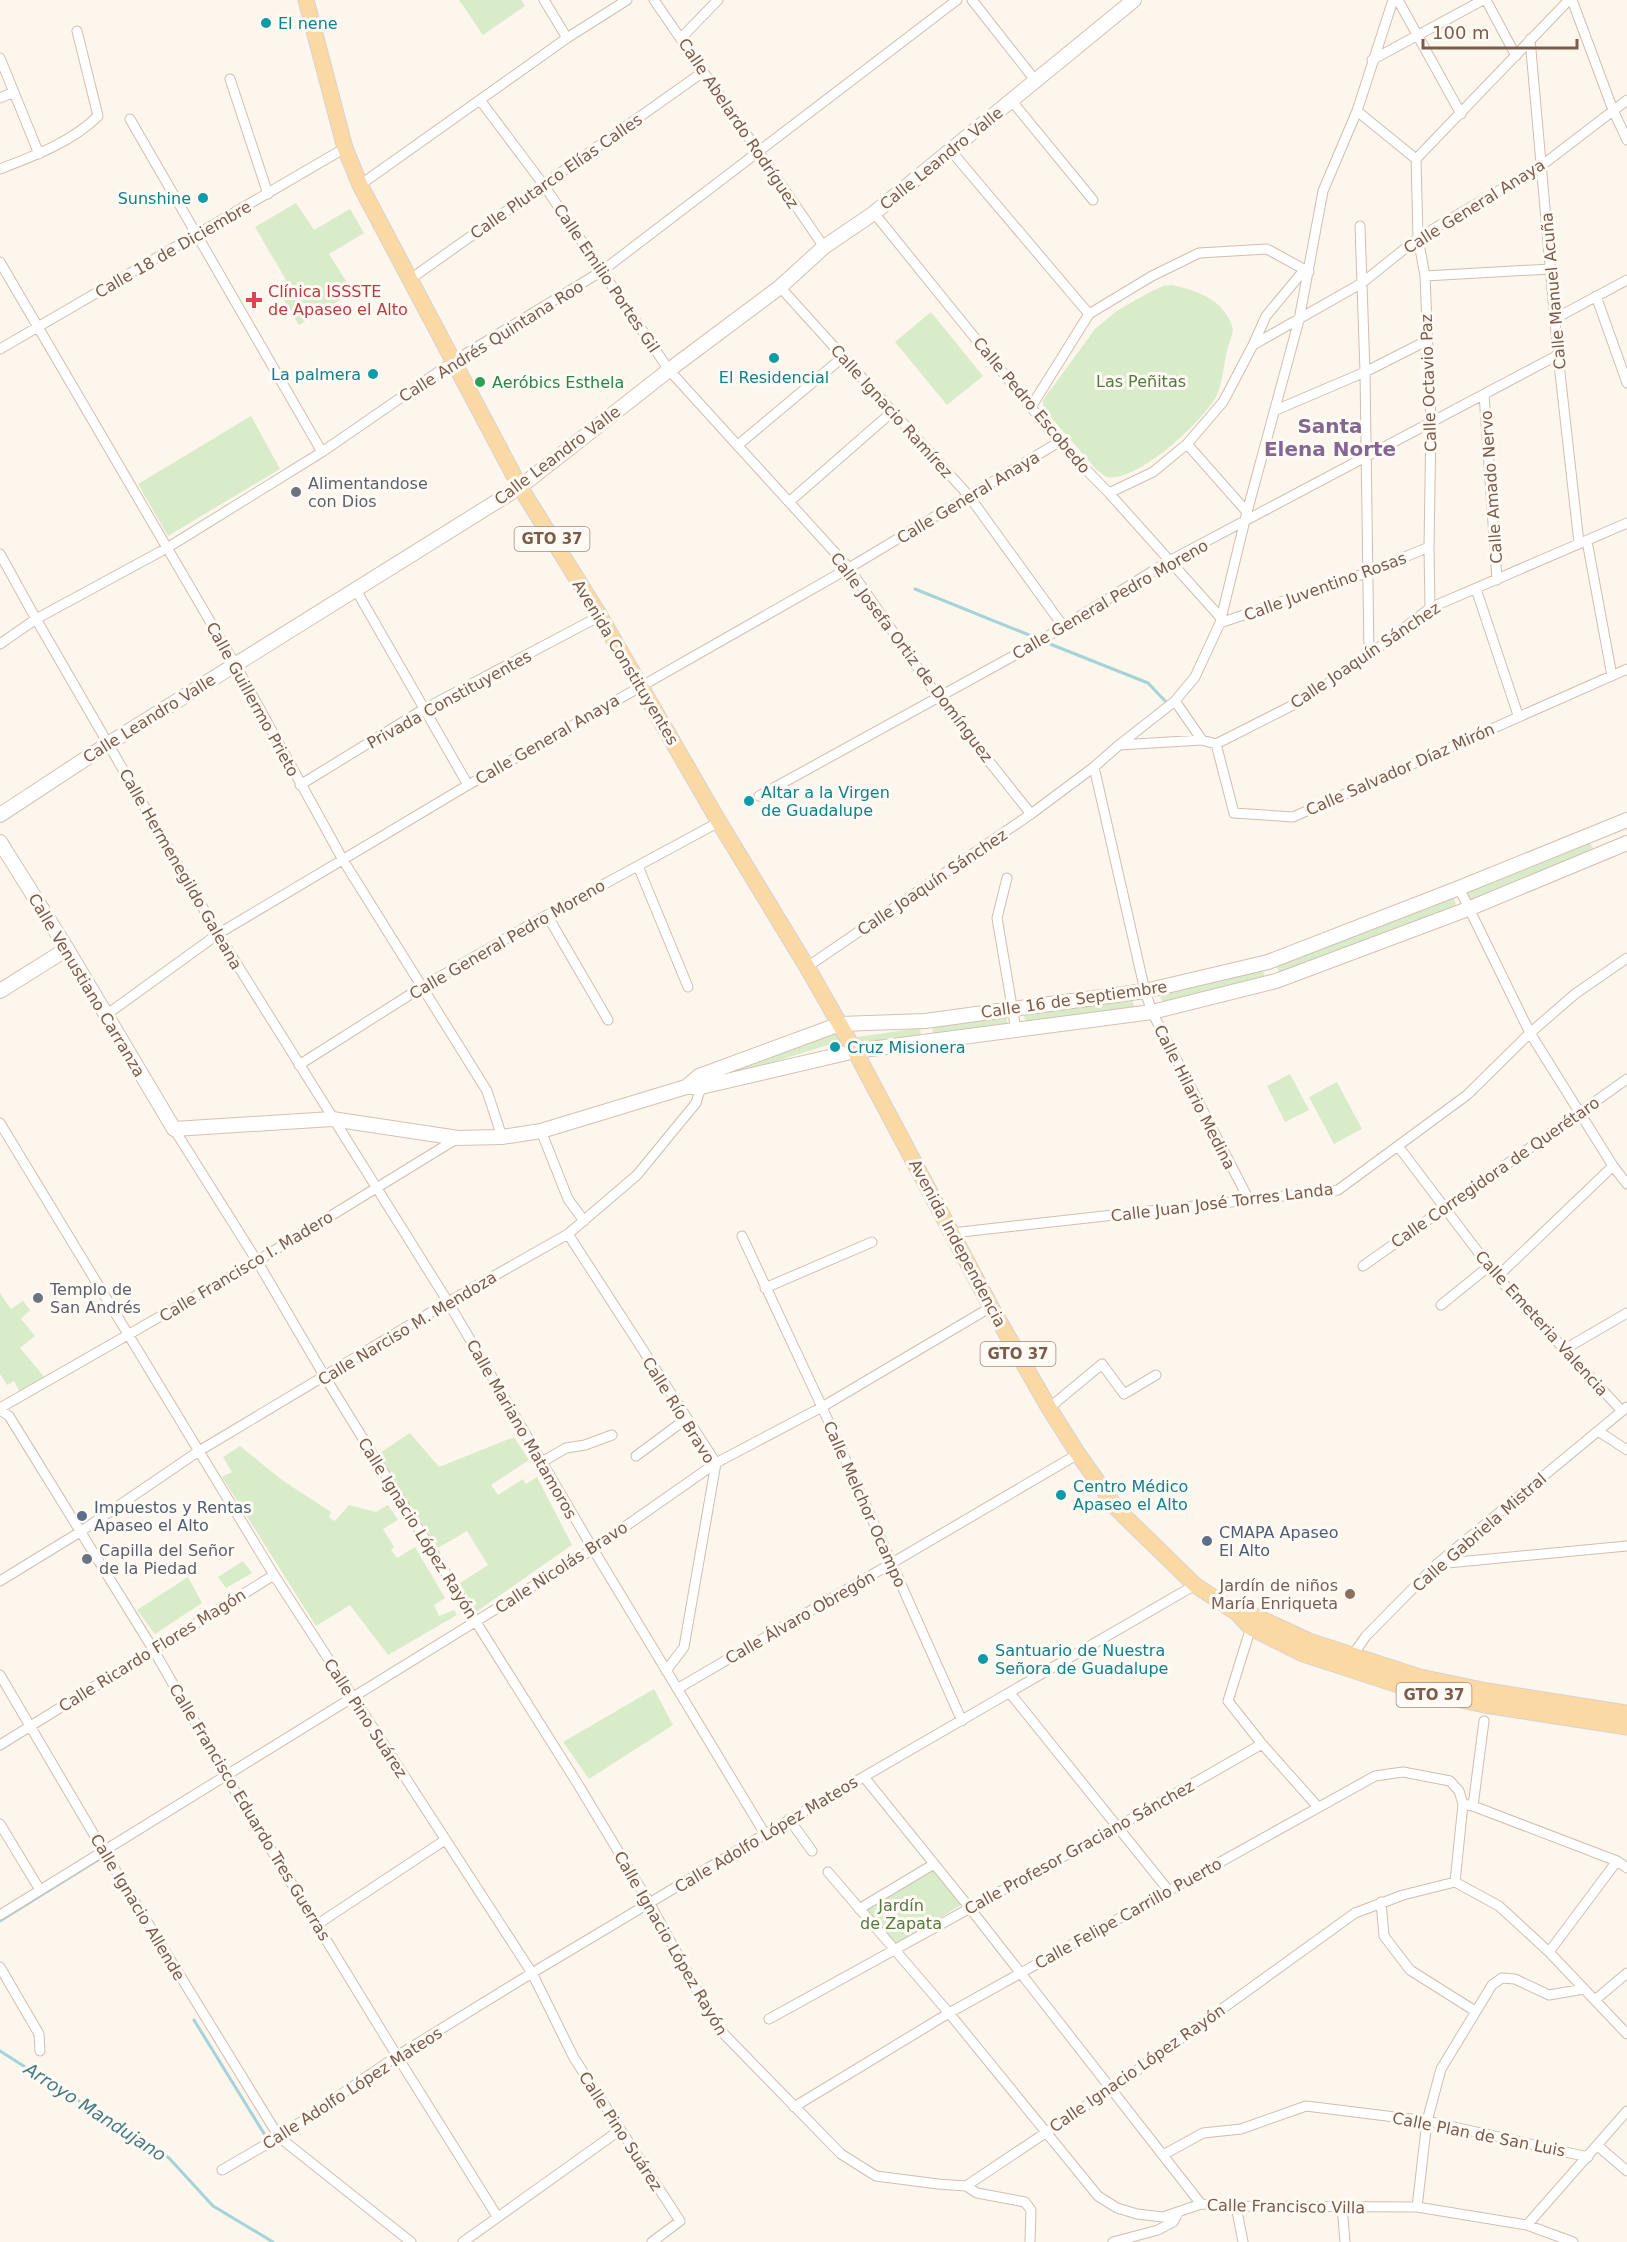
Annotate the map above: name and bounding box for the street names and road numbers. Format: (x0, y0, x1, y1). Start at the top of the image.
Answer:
street label: Calle Abelardo Rodríguez (674, 35, 803, 212)
street label: Calle Leandro Valle (876, 103, 1007, 214)
street label: Calle Plutarco Elías Calles (467, 110, 646, 243)
street label: Calle General Anaya (1400, 155, 1548, 258)
street label: Calle 18 de Diciembre (92, 197, 255, 302)
street label: Calle Emilio Portes Gil (550, 200, 663, 356)
street label: Calle Manuel Acuña (1537, 212, 1570, 370)
street label: Calle Andrés Quintana Roo (396, 277, 587, 406)
street label: Calle Octavio Paz (1417, 314, 1440, 452)
street label: Calle Pedro Escobedo (969, 333, 1094, 477)
street label: Calle Ignacio Ramírez (827, 341, 957, 482)
street label: Calle Leandro Valle (491, 402, 624, 509)
street label: Calle Amado Nervo (1477, 410, 1506, 564)
street label: Calle General Anaya (893, 447, 1043, 548)
road number: GTO 37 (514, 527, 590, 551)
street label: Calle General Pedro Moreno (1009, 536, 1211, 663)
street label: Calle Juventino Rosas (1241, 548, 1409, 625)
street label: Calle Josefa Ortiz de Domínguez (827, 549, 997, 766)
street label: Avenida Constituyentes (569, 576, 682, 748)
street label: Calle Joaquín Sánchez (1287, 598, 1444, 713)
street label: Calle Guillermo Prieto (202, 619, 303, 780)
street label: Privada Constituyentes (364, 646, 535, 753)
street label: Calle Leandro Valle (79, 670, 219, 767)
street label: Calle General Anaya (472, 690, 623, 788)
street label: Calle Salvador Díaz Mirón (1303, 719, 1497, 820)
street label: Calle Hermenegildo Galeana (115, 765, 246, 973)
street label: Calle Joaquín Sánchez (854, 825, 1011, 940)
street label: Calle General Pedro Moreno (406, 876, 608, 1003)
street label: Calle Venustiano Carranza (24, 890, 149, 1080)
street label: Calle 16 de Septiembre (980, 977, 1168, 1022)
street label: Calle Hilario Medina (1150, 1022, 1239, 1173)
street label: Calle Corregidora de Querétaro (1387, 1093, 1603, 1252)
street label: Avenida Independencia (905, 1156, 1010, 1330)
street label: Calle Juan José Torres Landa (1110, 1179, 1334, 1226)
street label: Calle Francisco I. Madero (156, 1207, 336, 1326)
street label: Calle Emeteria Valencia (1471, 1247, 1612, 1400)
street label: Calle Narciso M. Mendoza (314, 1267, 500, 1389)
street label: Calle Mariano Matamoros (462, 1336, 581, 1522)
road number: GTO 37 (980, 1342, 1056, 1366)
street label: Calle Río Bravo (638, 1354, 719, 1467)
street label: Calle Melchor Ocampo (819, 1418, 910, 1590)
street label: Calle Ignacio López Rayón (354, 1434, 481, 1622)
street label: Calle Gabriela Mistral (1409, 1469, 1550, 1596)
street label: Calle Nicolás Bravo (491, 1517, 631, 1617)
street label: Calle Álvaro Obregón (722, 1567, 878, 1668)
street label: Calle Ricardo Flores Magón (55, 1585, 249, 1716)
street label: Calle Pino Suárez (320, 1655, 411, 1781)
street label: Calle Francisco Eduardo Tres Guerras (165, 1680, 334, 1944)
road number: GTO 37 (1396, 1683, 1472, 1707)
street label: Calle Adolfo López Mateos (671, 1772, 861, 1897)
street label: Calle Profesor Graciano Sánchez (961, 1776, 1197, 1919)
street label: Calle Ignacio Allende (86, 1831, 189, 1984)
street label: Calle Ignacio López Rayón (610, 1848, 731, 2039)
street label: Calle Felipe Carrillo Puerto (1031, 1854, 1225, 1973)
street label: Calle Ignacio López Rayón (1046, 2001, 1229, 2136)
street label: Calle Adolfo López Mateos (259, 2023, 446, 2154)
street label: Calle Pino Suárez (575, 2068, 666, 2194)
street label: Calle Plan de San Luis (1391, 2108, 1567, 2161)
street label: Calle Francisco Villa (1207, 2196, 1365, 2217)

